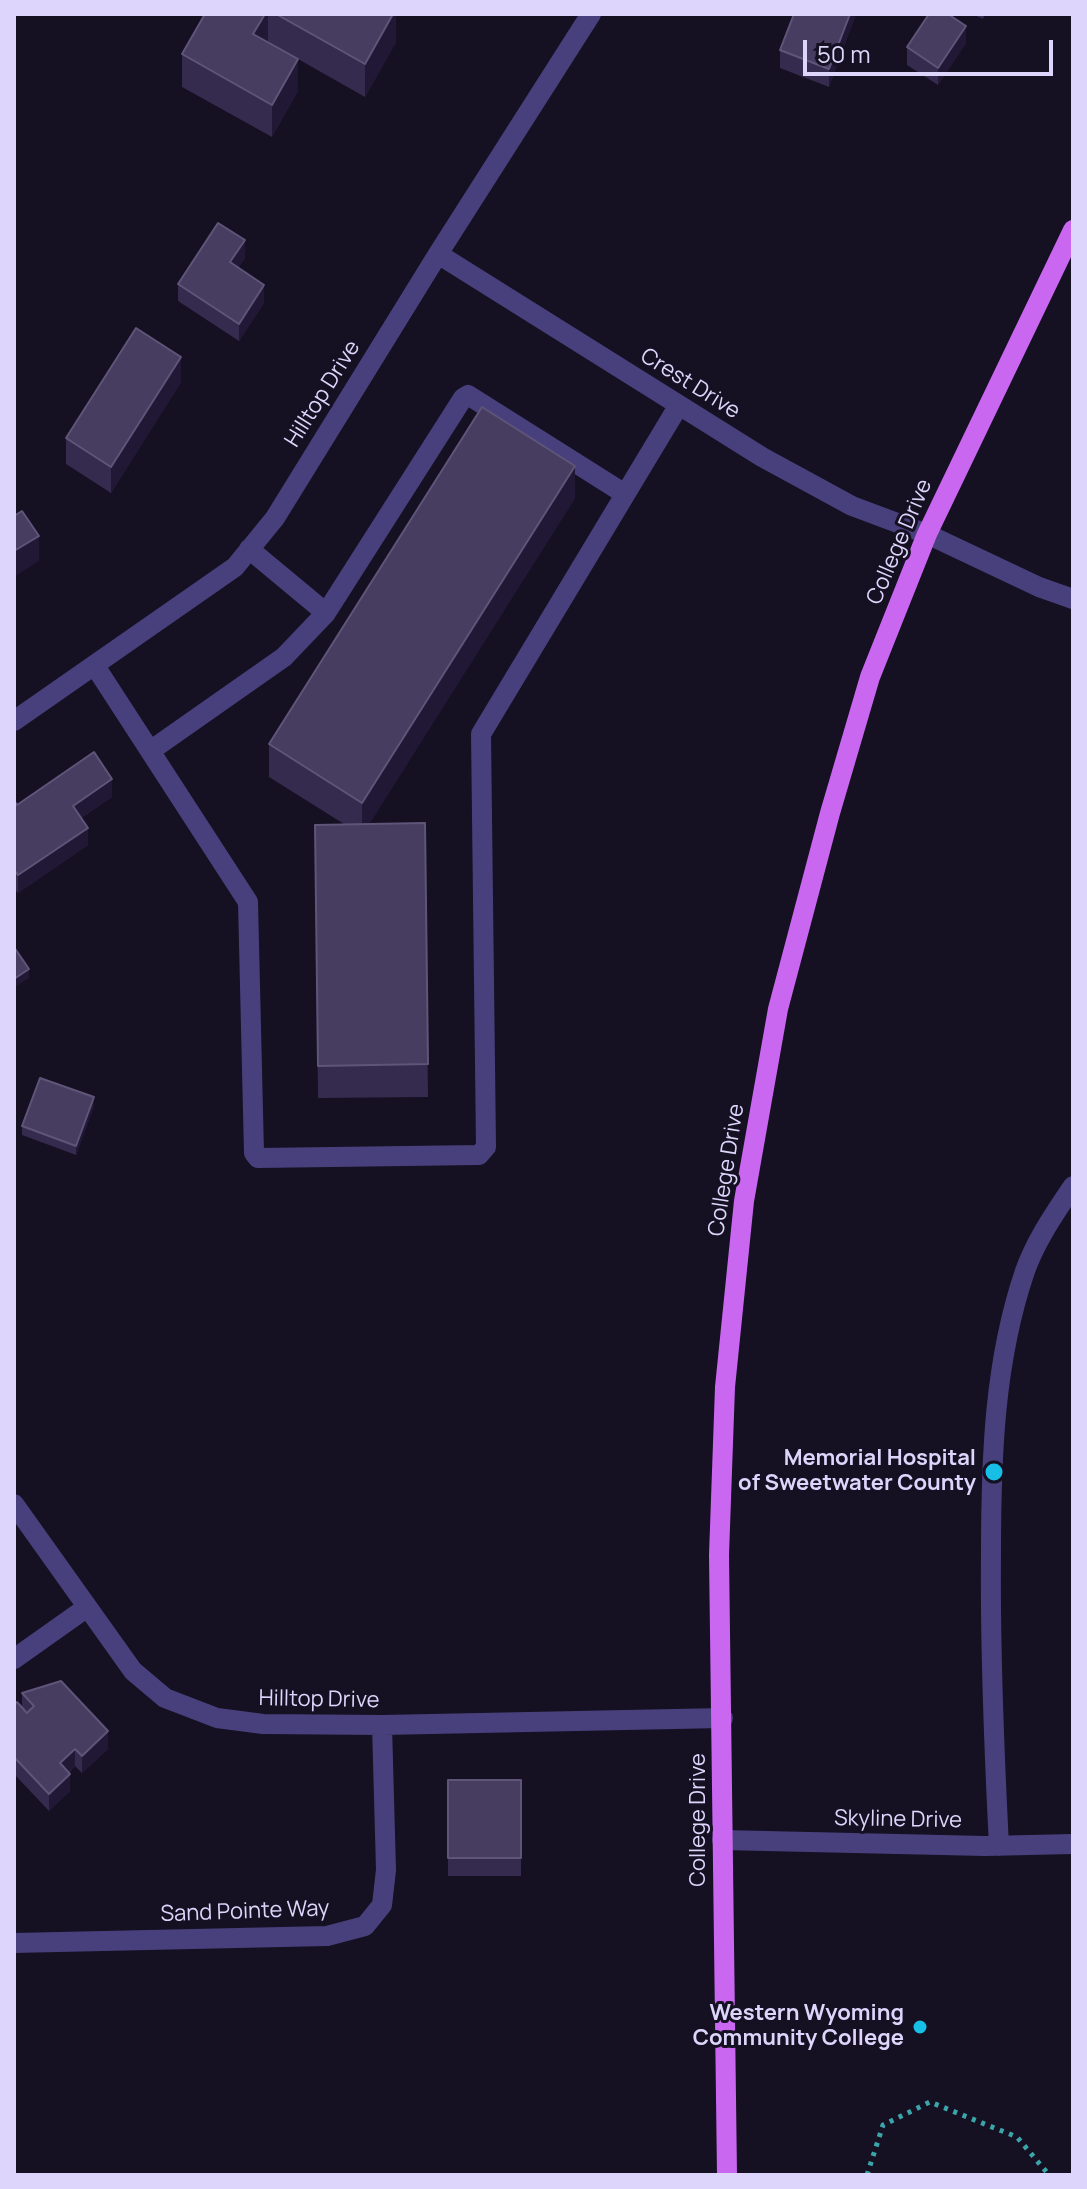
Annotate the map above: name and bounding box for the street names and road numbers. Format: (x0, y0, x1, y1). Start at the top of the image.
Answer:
street label: Hilltop Drive (280, 336, 366, 452)
street label: Crest Drive (635, 343, 745, 425)
street label: College Drive (862, 475, 938, 609)
street label: College Drive (704, 1102, 750, 1238)
street label: Hilltop Drive (258, 1686, 380, 1714)
street label: College Drive (686, 1753, 712, 1887)
street label: Skyline Drive (834, 1806, 962, 1834)
street label: Sand Pointe Way (160, 1896, 330, 1928)

